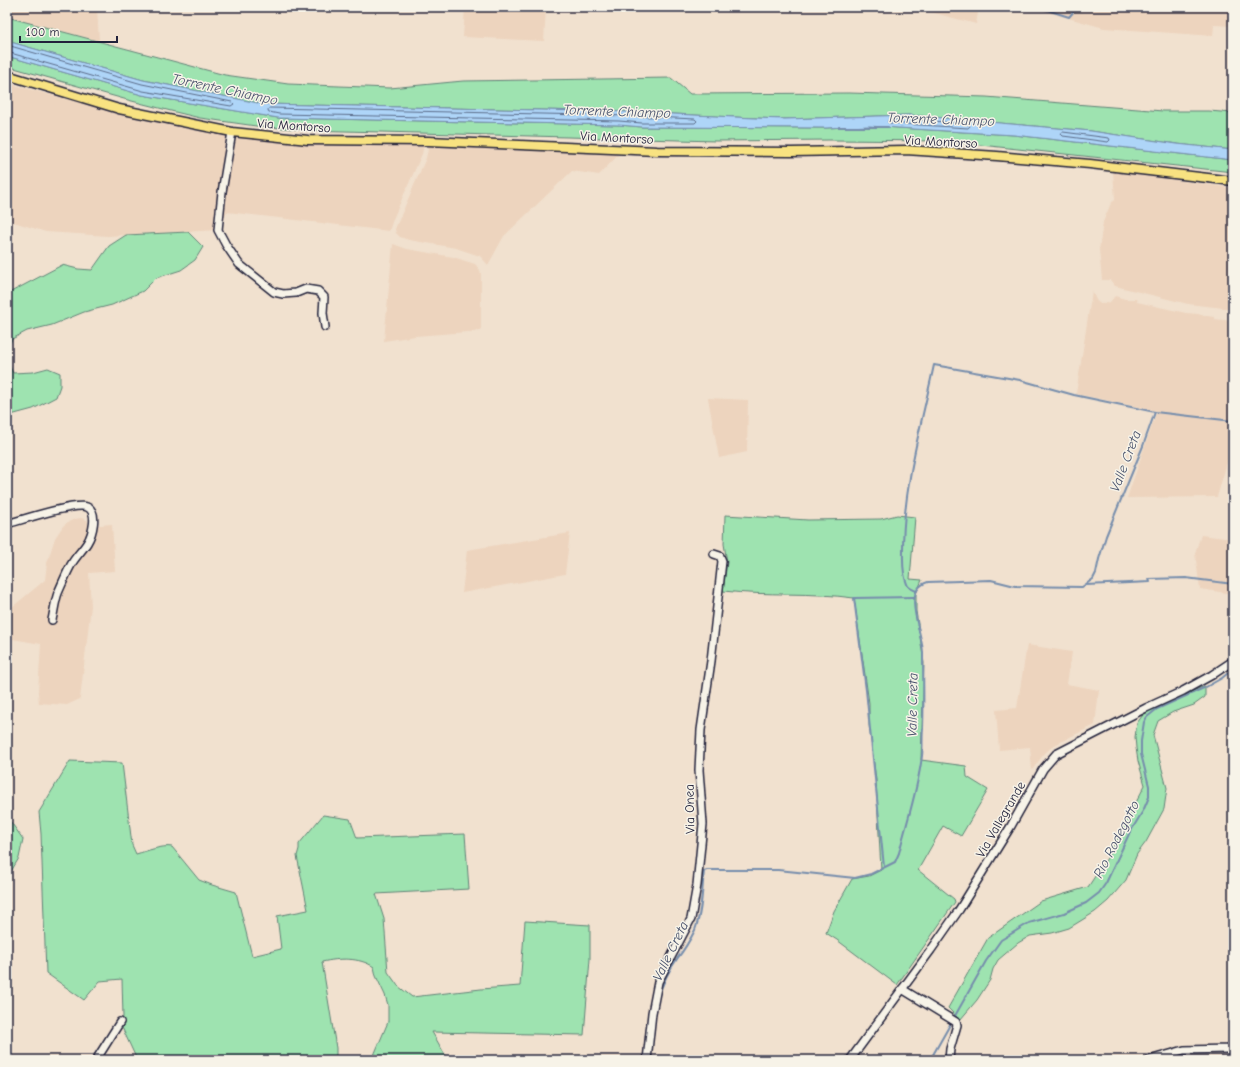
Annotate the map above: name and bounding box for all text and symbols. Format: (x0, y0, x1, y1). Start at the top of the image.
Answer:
scale bar (20, 18, 117, 44)
text: 100 m (26, 25, 59, 39)
water label: Torrente Chiampo (170, 70, 279, 109)
water label: Torrente Chiampo (563, 101, 671, 122)
water label: Torrente Chiampo (887, 109, 995, 130)
street label: Via Montorso (257, 115, 331, 136)
street label: Via Montorso (580, 128, 654, 147)
street label: Via Montorso (904, 132, 978, 151)
water label: Valle Creta (1106, 428, 1145, 494)
water label: Valle Creta (903, 673, 922, 737)
street label: Via Vallegrande (973, 778, 1028, 860)
street label: Via Onea (682, 784, 697, 834)
water label: Rio Rodegotto (1090, 798, 1143, 881)
water label: Valle Creta (649, 919, 692, 984)

